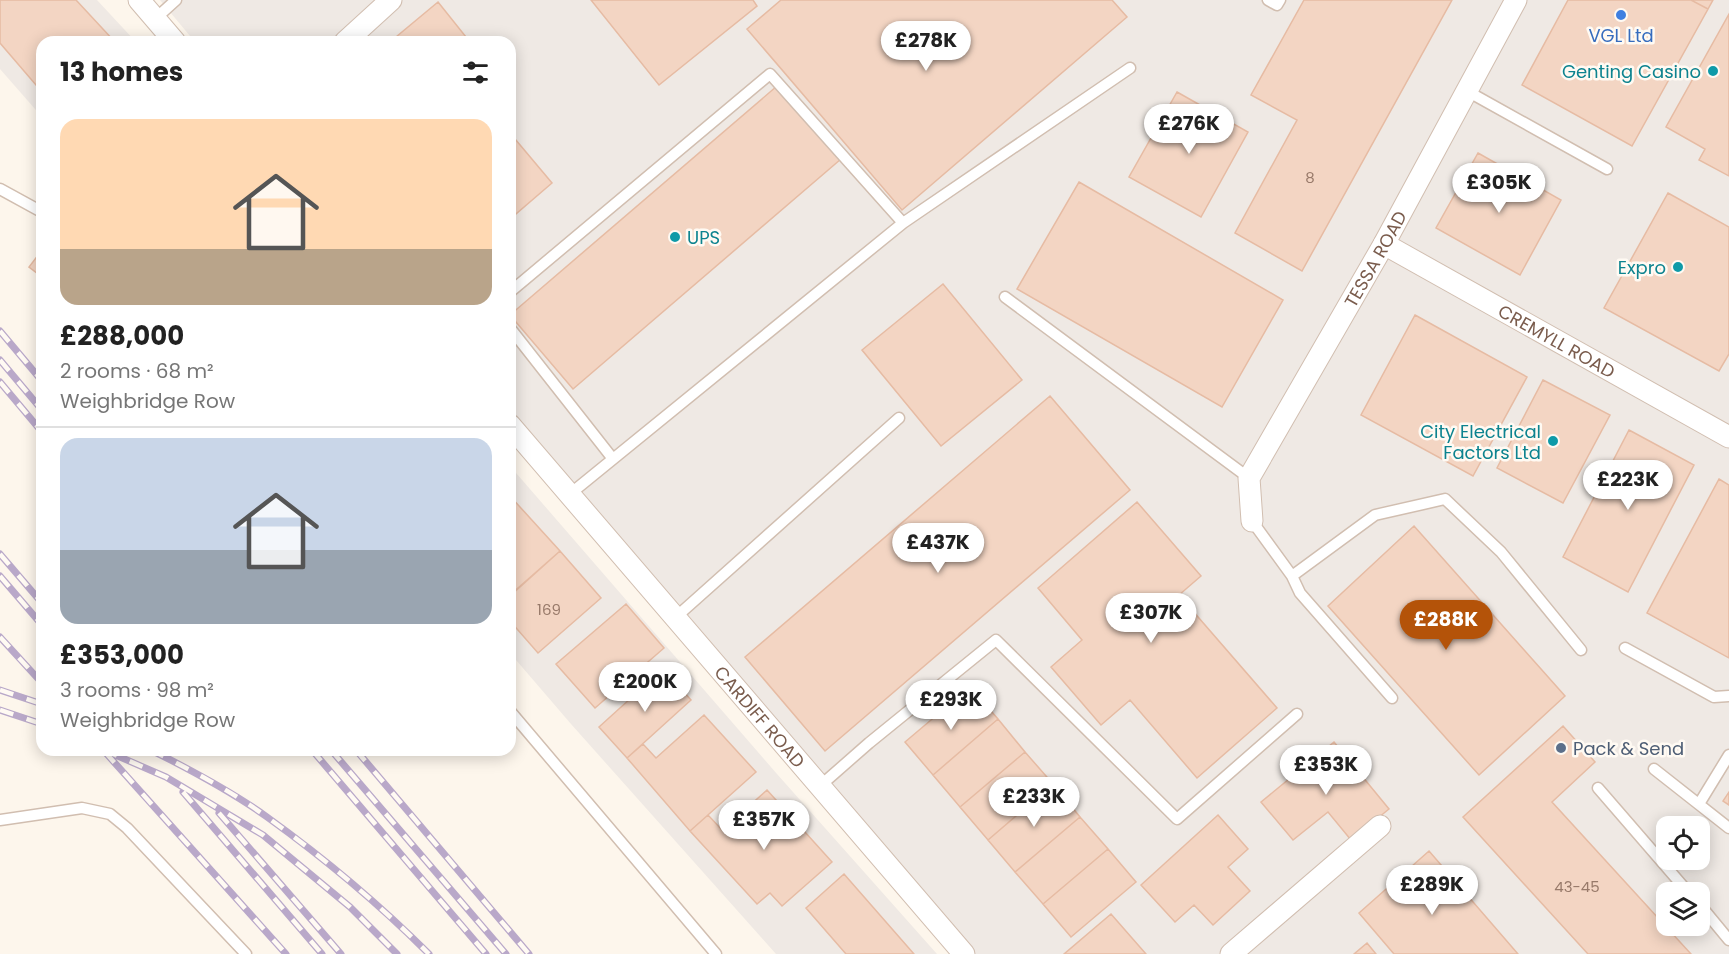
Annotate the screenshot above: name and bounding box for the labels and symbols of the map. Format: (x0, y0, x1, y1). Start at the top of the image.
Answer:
marker: VGL Ltd (1614, 8, 1628, 22)
pin: £278K (884, 21, 968, 72)
place label: VGL Ltd (1588, 23, 1654, 48)
place label: Genting Casino (1562, 59, 1701, 84)
marker: Genting Casino (1706, 64, 1720, 78)
pin: £276K (1147, 104, 1231, 155)
pin: £305K (1457, 163, 1541, 214)
house number: 8 (1305, 167, 1315, 188)
street label: TESSA ROAD (1338, 206, 1412, 312)
place label: UPS (687, 225, 720, 250)
marker: UPS (668, 230, 682, 244)
place label: Expro (1618, 255, 1666, 280)
marker: Expro (1671, 260, 1685, 274)
street label: CREMYLL ROAD (1494, 298, 1620, 383)
place label: City Electrical Factors Ltd (1420, 419, 1541, 465)
marker: City Electrical Factors Ltd (1546, 434, 1560, 448)
pin: £223K (1586, 460, 1670, 511)
pin: £437K (896, 523, 980, 574)
pin: £307K (1109, 593, 1193, 644)
house number: 169 (537, 599, 561, 620)
pin: £288K (1404, 600, 1488, 651)
street label: CARDIFF ROAD (709, 660, 811, 773)
pin: £200K (603, 662, 687, 713)
pin: £293K (909, 680, 993, 731)
place label: Pack & Send (1573, 736, 1684, 761)
marker: Pack & Send (1554, 741, 1568, 755)
pin: £353K (1284, 745, 1368, 796)
pin: £233K (992, 777, 1076, 828)
pin: £357K (722, 800, 806, 851)
pin: £289K (1390, 865, 1474, 916)
house number: 43-45 (1554, 876, 1600, 897)

